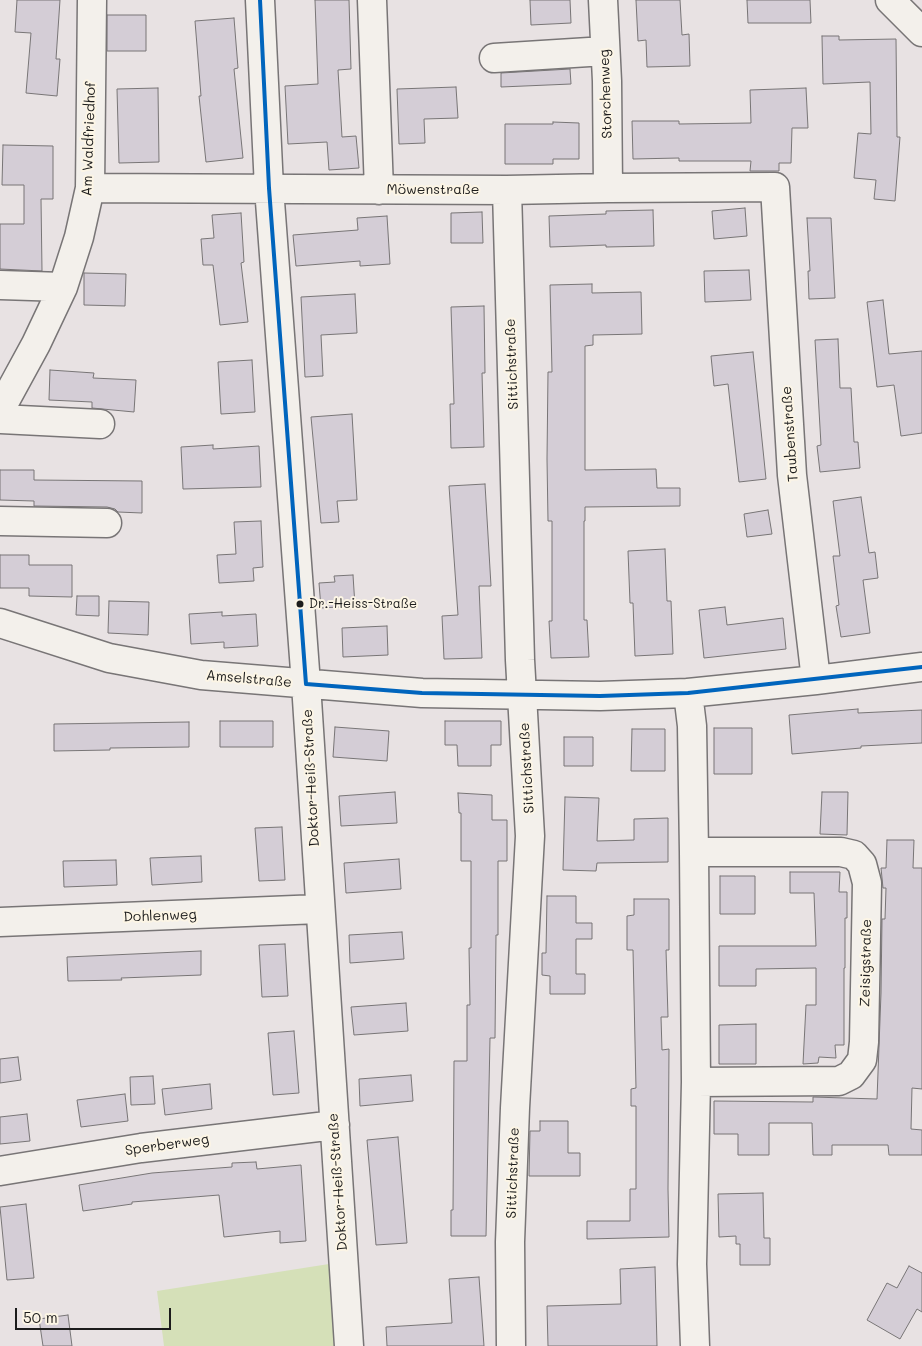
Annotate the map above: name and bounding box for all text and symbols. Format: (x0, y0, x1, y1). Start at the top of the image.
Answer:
street label: Storchenweg (596, 49, 616, 139)
street label: Am Waldfriedhof (79, 81, 99, 197)
street label: Möwenstraße (386, 182, 480, 198)
street label: Sittichstraße (502, 318, 522, 410)
street label: Taubenstraße (778, 386, 802, 482)
place label: Dr.-Heiss-Straße (309, 596, 417, 612)
marker: Dr.-Heiss-Straße (295, 599, 305, 609)
street label: Amselstraße (205, 667, 293, 691)
street label: Doktor-Heiß-Straße (299, 709, 323, 847)
street label: Sittichstraße (516, 722, 538, 814)
street label: Dohlenweg (123, 906, 197, 926)
street label: Zeisigstraße (857, 919, 875, 1007)
street label: Doktor-Heiß-Straße (325, 1113, 351, 1251)
street label: Sittichstraße (503, 1127, 523, 1219)
street label: Sperberweg (124, 1131, 210, 1159)
scale bar (18, 1298, 174, 1330)
text: 50 m (23, 1307, 58, 1327)

